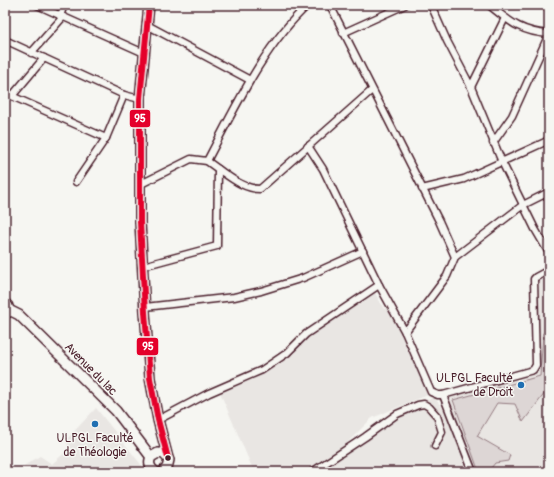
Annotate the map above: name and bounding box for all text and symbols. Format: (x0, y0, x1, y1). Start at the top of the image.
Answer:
line badge: 95 (129, 109, 151, 128)
text: 95 (134, 112, 146, 125)
line badge: 95 (136, 337, 159, 356)
street label: Avenue du lac (61, 340, 120, 399)
text: 95 (142, 340, 154, 353)
place label: ULPGL Faculté de Droit (436, 371, 513, 400)
marker: ULPGL Faculté de Droit (516, 380, 526, 390)
marker: ULPGL Faculté de Théologie (90, 419, 100, 429)
place label: ULPGL Faculté de Théologie (57, 431, 133, 460)
unlabelled marker (163, 453, 173, 463)

